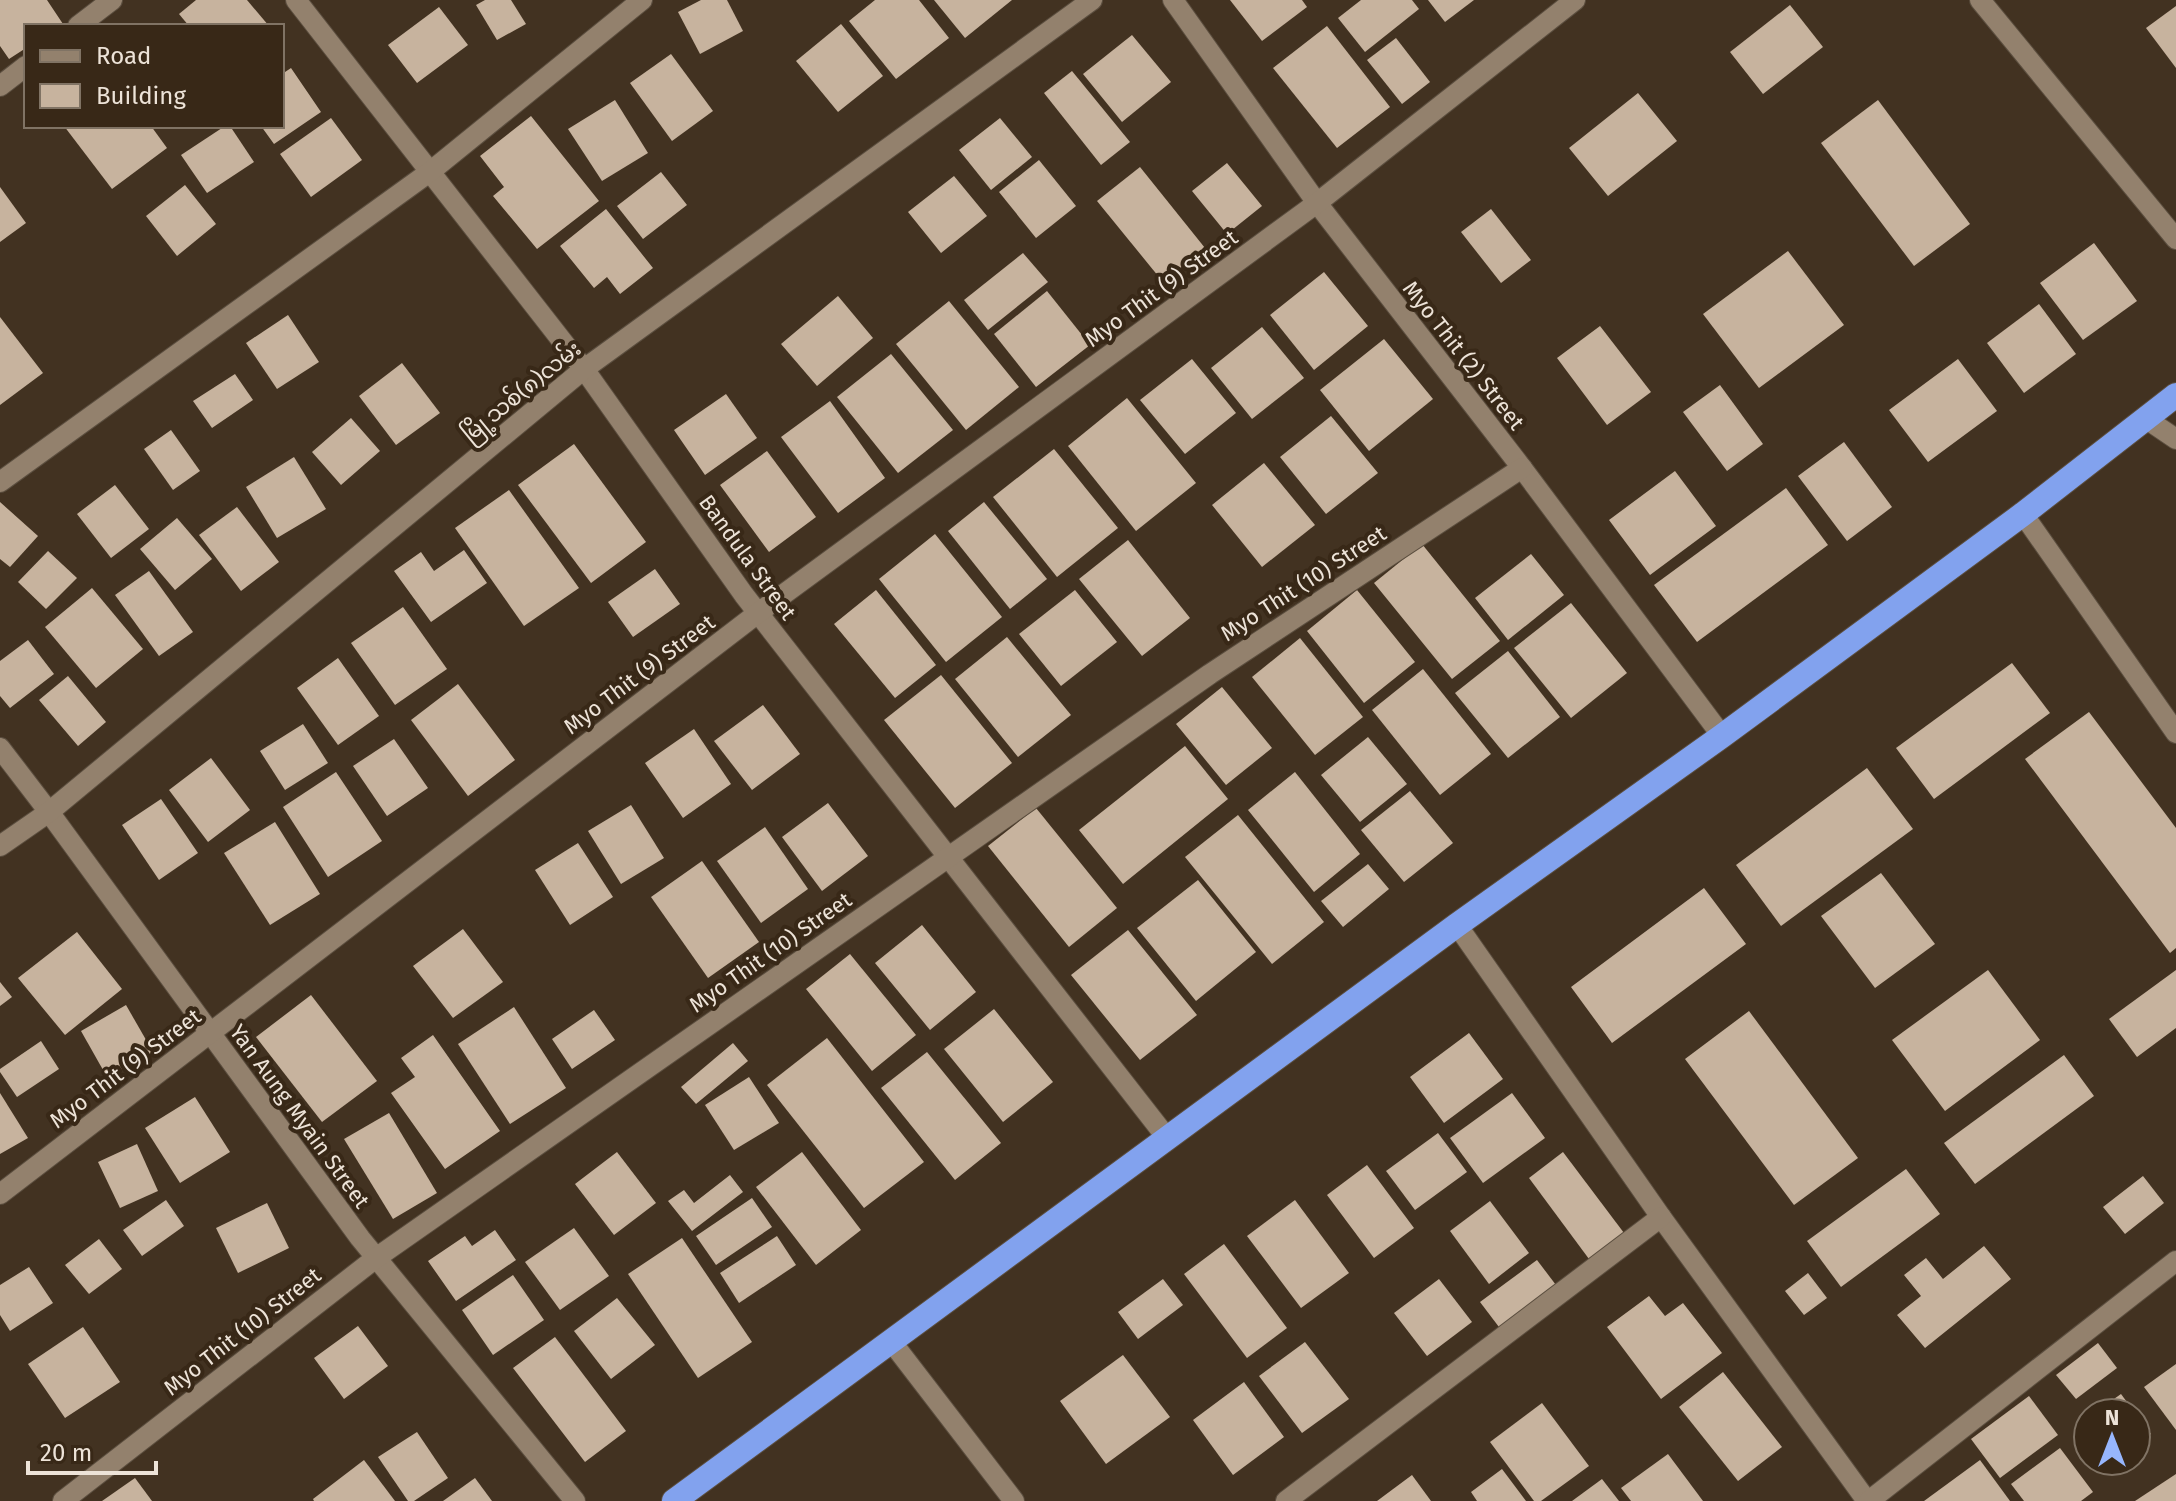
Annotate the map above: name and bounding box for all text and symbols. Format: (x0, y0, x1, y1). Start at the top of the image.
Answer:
legend (24, 24, 284, 128)
text: Road (96, 42, 151, 70)
text: Building (96, 82, 186, 110)
street label: Myo Thit (9) Street (1080, 224, 1243, 353)
street label: Myo Thit (2) Street (1397, 276, 1530, 435)
street label: မြို့သစ်(၈)လမ်း (455, 333, 589, 451)
street label: Bandula Street (693, 489, 802, 625)
street label: Myo Thit (10) Street (1215, 520, 1391, 647)
street label: Myo Thit (9) Street (558, 609, 720, 740)
street label: Myo Thit (10) Street (684, 886, 857, 1019)
street label: Myo Thit (9) Street (44, 1003, 206, 1134)
street label: Yan Aung Myain Street (224, 1019, 375, 1214)
street label: Myo Thit (10) Street (158, 1262, 326, 1401)
north arrow (2072, 1397, 2152, 1477)
text: N (2105, 1404, 2119, 1431)
scale bar (28, 1425, 156, 1475)
text: 20 m (40, 1439, 92, 1467)

